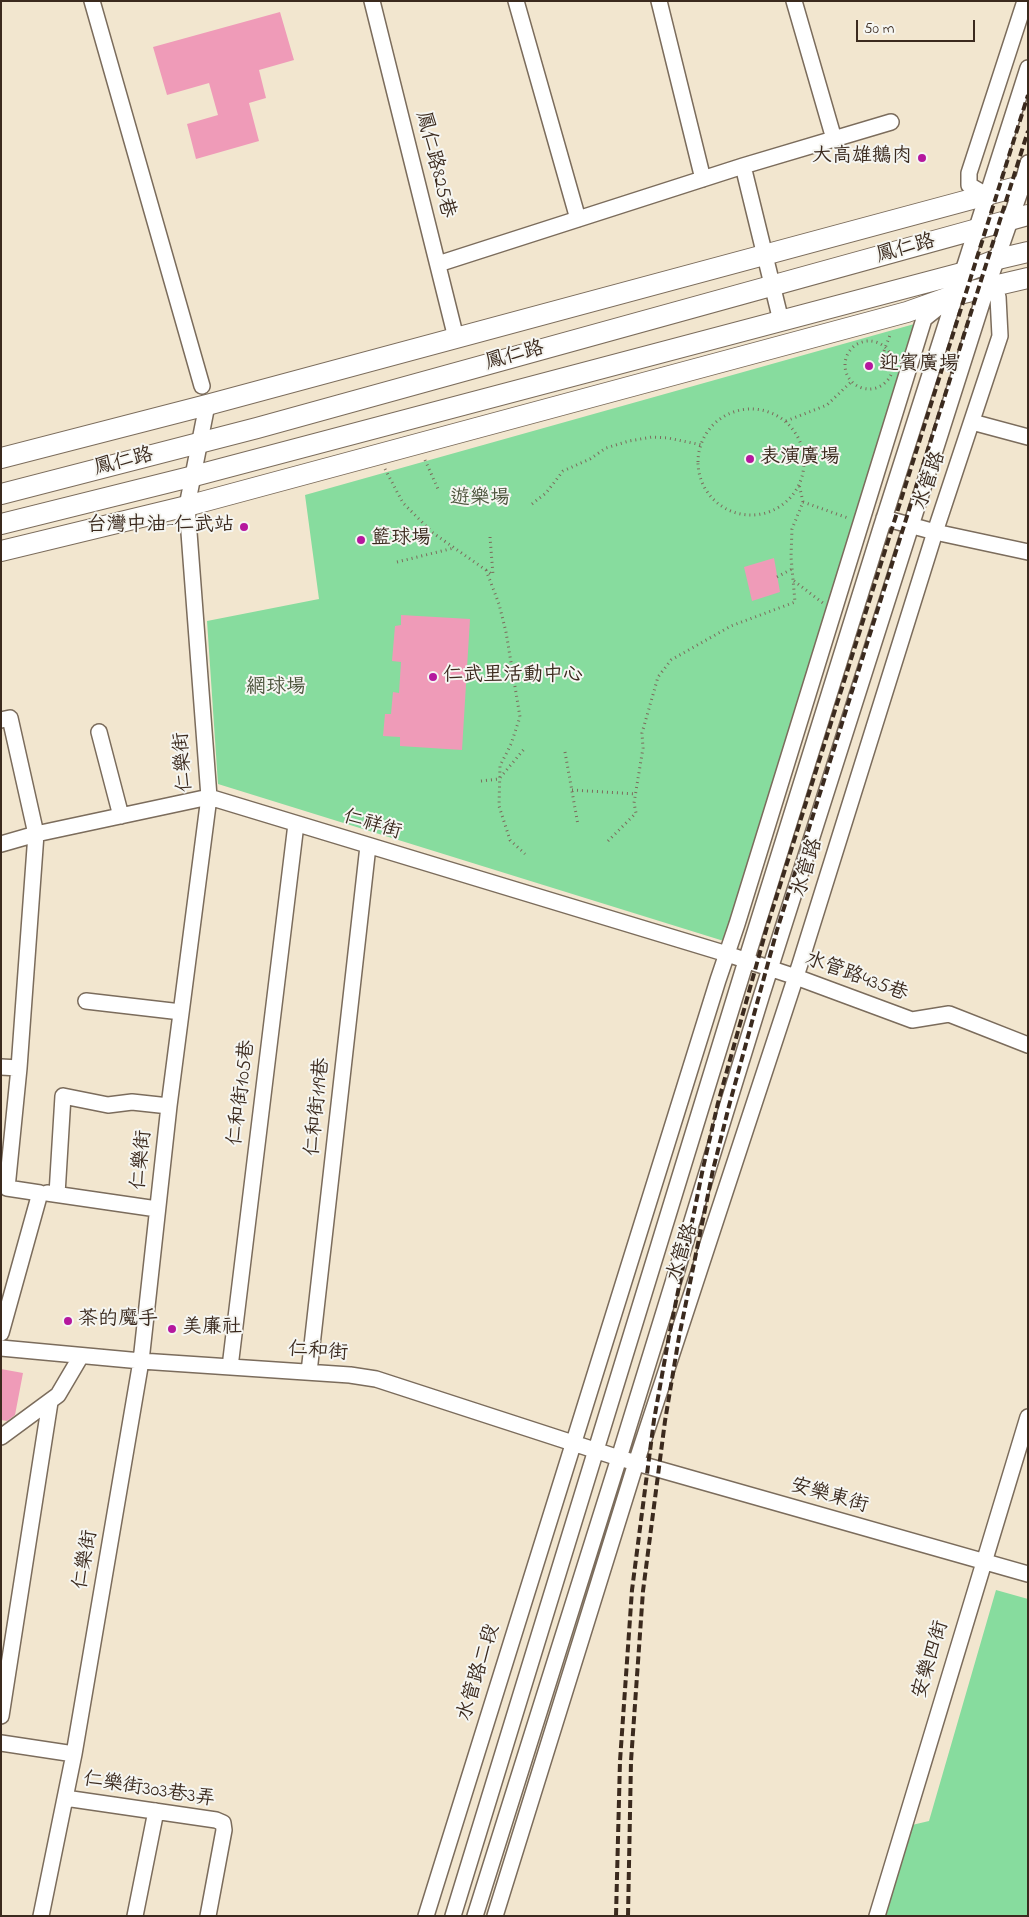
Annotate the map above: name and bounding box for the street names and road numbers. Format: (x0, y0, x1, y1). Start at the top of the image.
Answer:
street label: 鳳仁路825巷 (409, 109, 459, 221)
street label: 鳳仁路 (874, 231, 938, 269)
street label: 鳳仁路 (483, 338, 547, 376)
street label: 鳳仁路 (92, 444, 156, 482)
street label: 水管路 (910, 449, 952, 513)
street label: 仁樂街 (171, 731, 199, 793)
street label: 仁祥街 (340, 806, 404, 846)
street label: 水管路 (789, 836, 829, 900)
street label: 水管路435巷 (801, 948, 911, 1008)
street label: 仁和街105巷 (225, 1039, 261, 1147)
street label: 仁和街119巷 (302, 1057, 336, 1157)
street label: 仁樂街 (128, 1129, 158, 1191)
street label: 水管路 (663, 1221, 705, 1285)
street label: 仁和街 (287, 1339, 349, 1367)
street label: 安樂東街 (787, 1474, 871, 1520)
street label: 仁樂街 (70, 1528, 104, 1592)
street label: 安樂四街 (909, 1618, 955, 1702)
street label: 水管路二段 (454, 1622, 506, 1724)
street label: 仁樂街303巷3弄 (81, 1769, 217, 1813)

